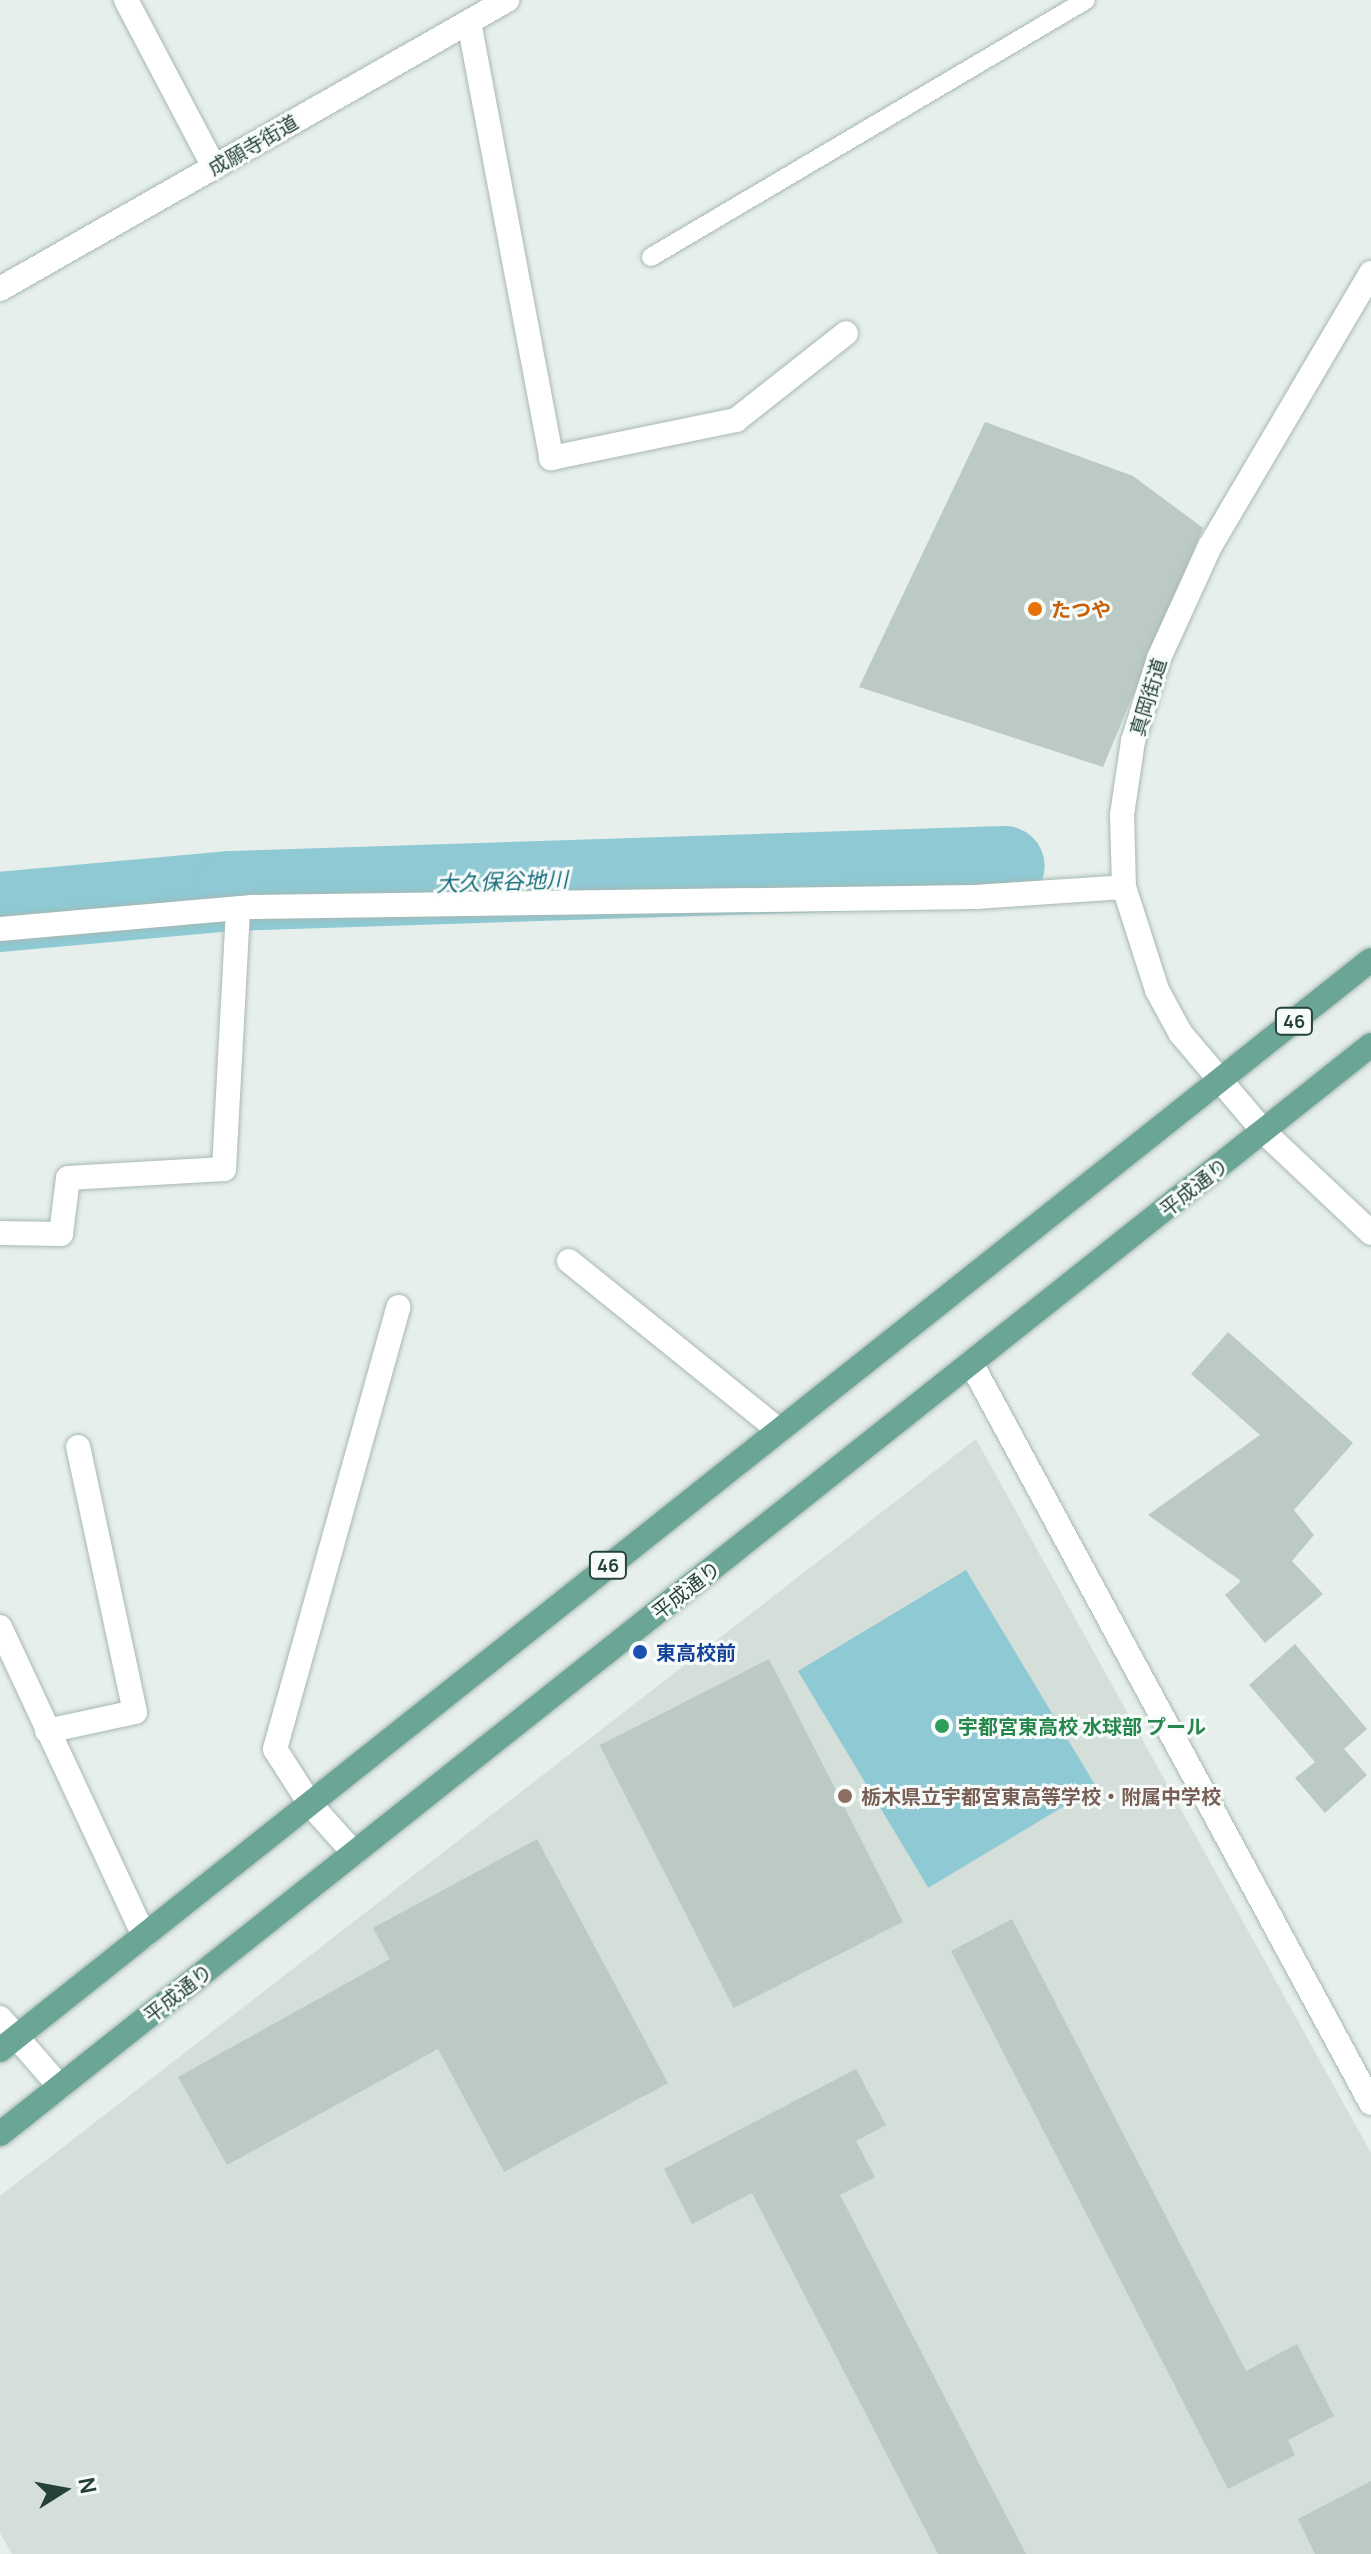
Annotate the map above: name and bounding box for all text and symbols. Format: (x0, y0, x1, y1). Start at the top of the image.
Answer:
street label: 成願寺街道 (204, 110, 302, 180)
place label: たつや (1051, 597, 1111, 621)
marker: たつや (1026, 600, 1044, 618)
street label: 真岡街道 (1125, 655, 1171, 739)
water label: 大久保谷地川 (436, 867, 568, 897)
road number: 46 (1274, 1007, 1314, 1035)
street label: 平成通り (1155, 1153, 1233, 1221)
road number: 46 (588, 1551, 628, 1579)
street label: 平成通り (647, 1556, 725, 1624)
place label: 東高校前 (656, 1640, 736, 1664)
marker: 東高校前 (631, 1643, 649, 1661)
place label: 宇都宮東高校 水球部 プール (958, 1714, 1206, 1738)
marker: 宇都宮東高校 水球部 プール (933, 1717, 951, 1735)
place label: 栃木県立宇都宮東高等学校・附属中学校 (861, 1784, 1221, 1808)
marker: 栃木県立宇都宮東高等学校・附属中学校 (836, 1787, 854, 1805)
street label: 平成通り (139, 1959, 217, 2027)
north arrow (24, 2450, 104, 2530)
text: N (71, 2475, 104, 2496)

